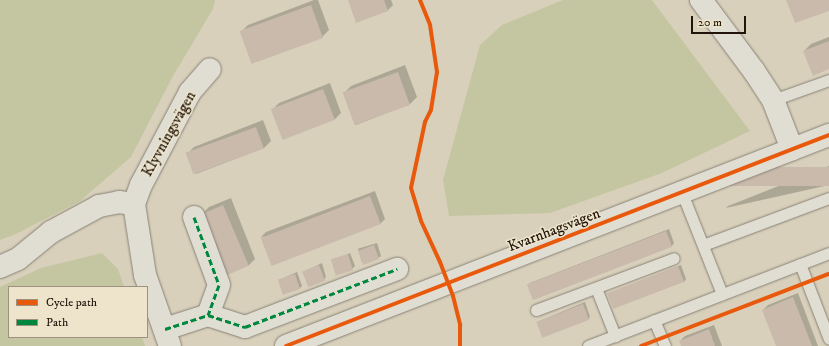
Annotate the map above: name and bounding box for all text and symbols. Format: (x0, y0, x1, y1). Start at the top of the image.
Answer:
scale bar (693, 8, 748, 34)
text: 20 m (698, 15, 722, 30)
street label: Klyvningsvägen (138, 88, 200, 180)
street label: Kvarnhagsvägen (505, 204, 603, 256)
legend (8, 286, 148, 338)
text: Cycle path (46, 295, 97, 310)
text: Path (46, 315, 68, 330)

